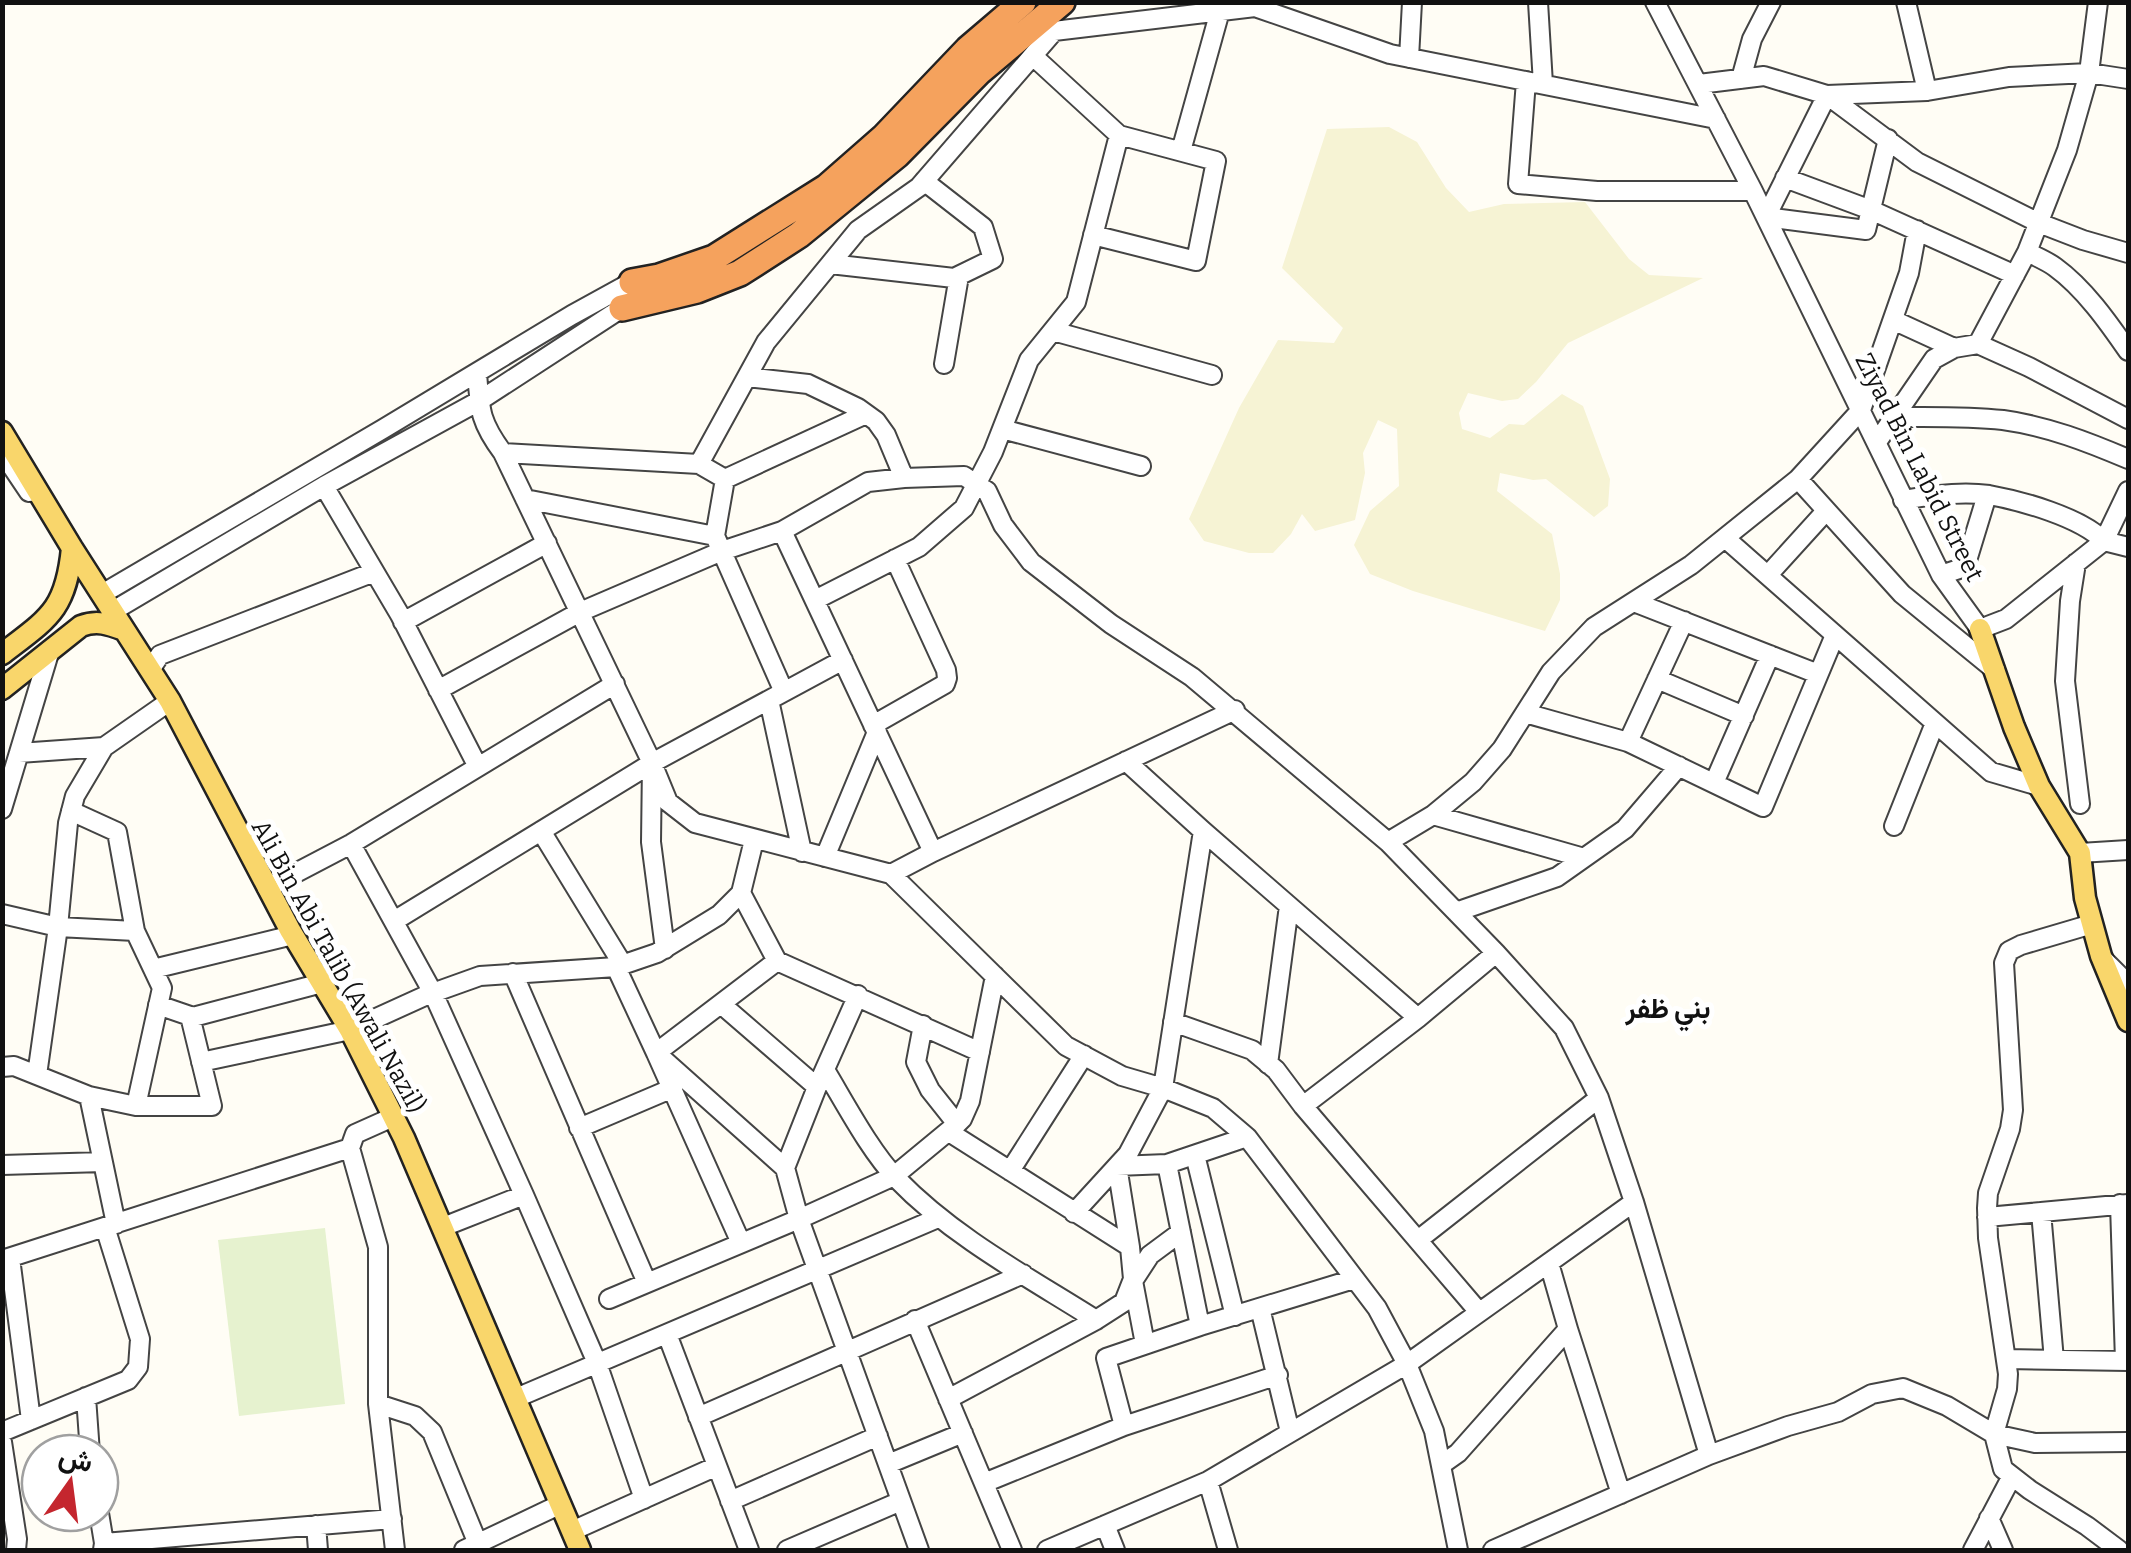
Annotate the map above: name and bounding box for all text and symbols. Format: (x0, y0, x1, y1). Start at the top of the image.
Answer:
street label: Ziyad Bin Labid Street (1849, 348, 1990, 586)
street label: Ali Bin Abi Talib (Awali Nazil) (245, 815, 431, 1118)
district label: بني ظفر (1624, 992, 1711, 1032)
north arrow (20, 1433, 120, 1533)
text: ش (56, 1439, 96, 1479)

